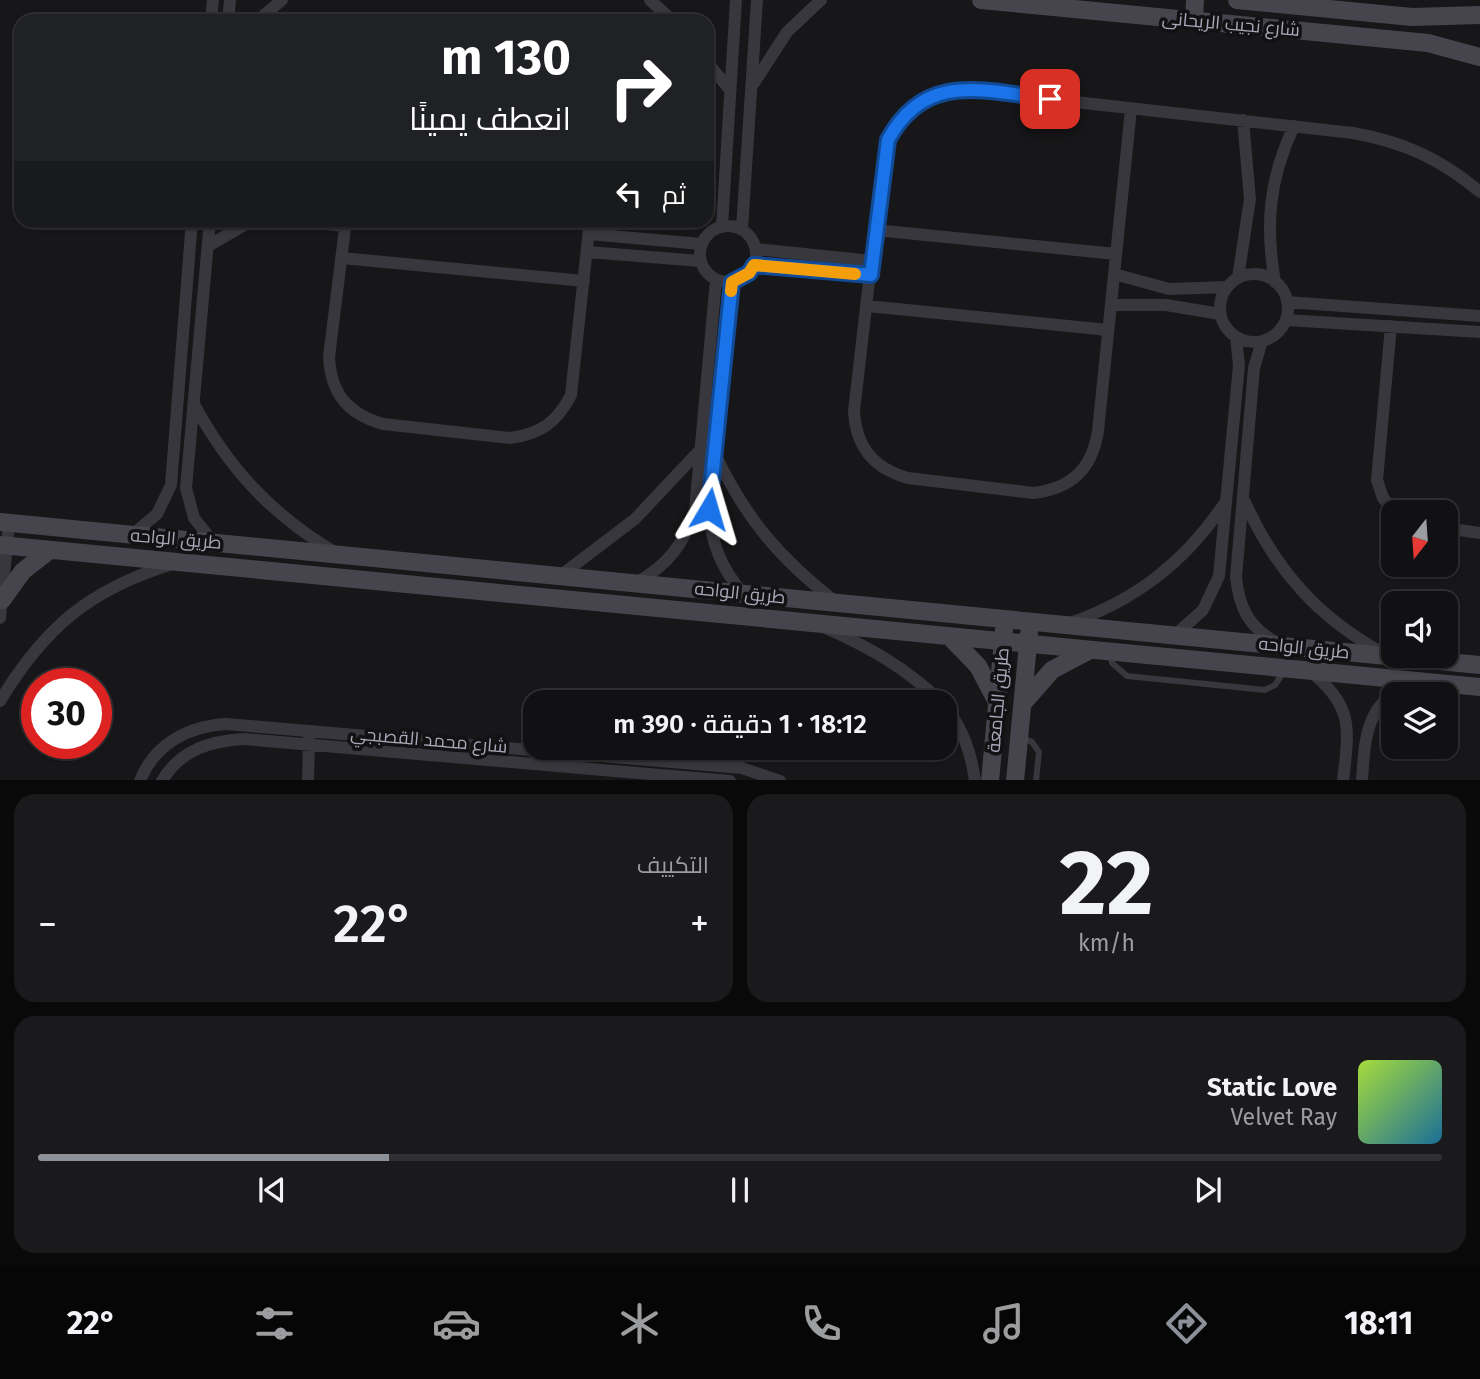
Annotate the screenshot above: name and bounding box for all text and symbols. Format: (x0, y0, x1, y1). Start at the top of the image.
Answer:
street label: شارع نجيب الريحانى (1161, 7, 1301, 42)
text: 130 m (441, 28, 571, 87)
icon: right (595, 42, 686, 133)
pin (1020, 69, 1080, 129)
icon: arrive (1031, 80, 1069, 118)
text: انعطف يمينًا (409, 100, 571, 138)
icon: left (610, 175, 648, 213)
text: ثم (662, 180, 686, 211)
position arrow (672, 472, 746, 546)
north arrow (1381, 500, 1458, 578)
map controls (1381, 500, 1458, 759)
street label: طريق الواحه (129, 524, 222, 555)
street label: طريق الواحه (693, 577, 787, 610)
button: sound (1381, 591, 1458, 668)
street label: طريق الواحه (1257, 632, 1351, 665)
street label: طريق الجامعة (982, 647, 1015, 753)
speed limit sign: 30 (21, 668, 112, 759)
button: layers (1381, 682, 1458, 759)
text: 18:12 · 1 دقيقة · 390 m (613, 709, 867, 740)
street label: شارع محمد القصبجي (349, 722, 508, 761)
text: 22 (1059, 829, 1154, 938)
text: التكييف (637, 851, 709, 879)
text: 22° (333, 893, 414, 956)
text: − (38, 901, 57, 947)
text: + (690, 901, 709, 947)
text: km/h (1078, 929, 1135, 957)
text: Static Love (1207, 1072, 1337, 1103)
text: Velvet Ray (1230, 1103, 1337, 1131)
icon: previous (253, 1171, 291, 1209)
icon: pause (721, 1171, 759, 1209)
icon: next (1189, 1171, 1227, 1209)
icon: filters (250, 1299, 299, 1348)
icon: car (432, 1299, 481, 1348)
icon: climate (615, 1299, 664, 1348)
icon: phone (797, 1299, 846, 1348)
icon: music (979, 1299, 1028, 1348)
icon: directions (1162, 1299, 1211, 1348)
text: 22° (67, 1304, 117, 1342)
text: 18:11 (1344, 1304, 1413, 1342)

